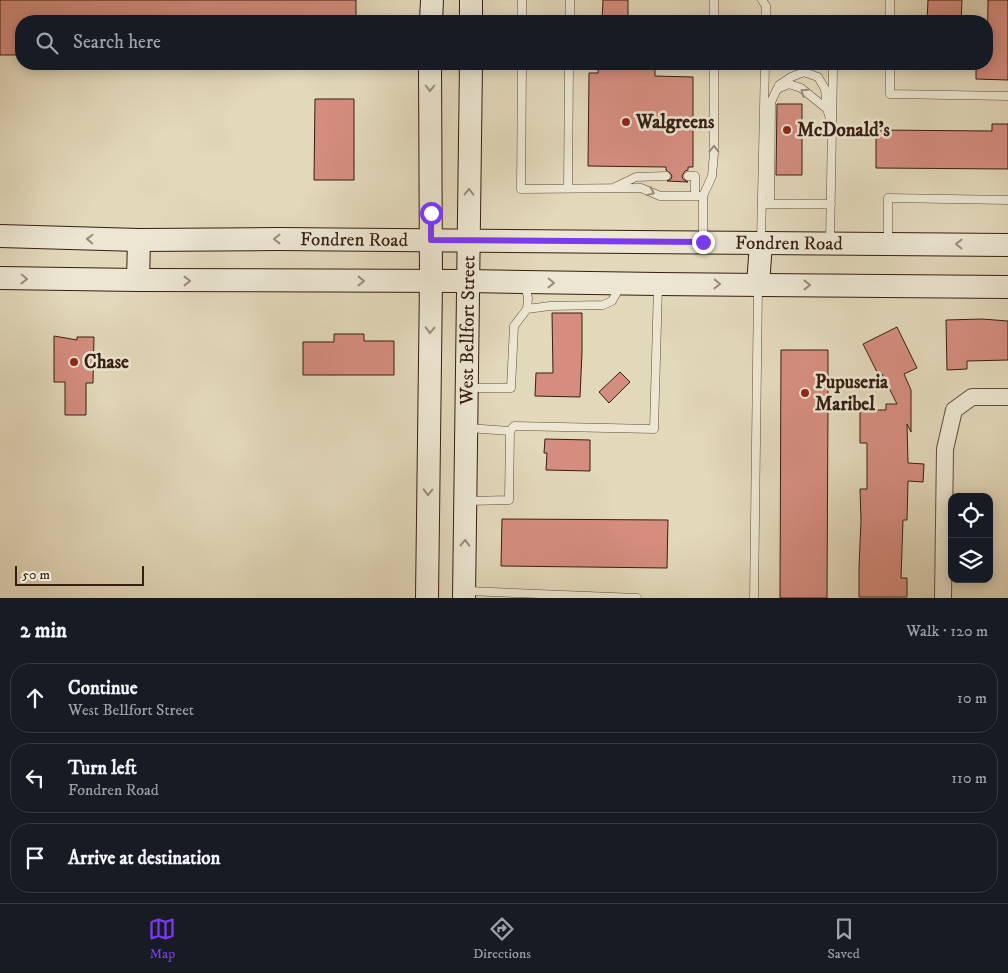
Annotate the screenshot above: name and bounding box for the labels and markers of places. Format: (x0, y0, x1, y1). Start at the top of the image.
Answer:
place label: Walgreens (635, 111, 715, 134)
marker: Walgreens (620, 116, 632, 128)
place label: McDonald's (797, 119, 890, 142)
marker: McDonald's (781, 124, 793, 136)
place label: Chase (84, 351, 129, 374)
marker: Chase (68, 356, 80, 368)
place label: Pupuseria Maribel (815, 371, 889, 416)
marker: Pupuseria Maribel (799, 387, 811, 399)

